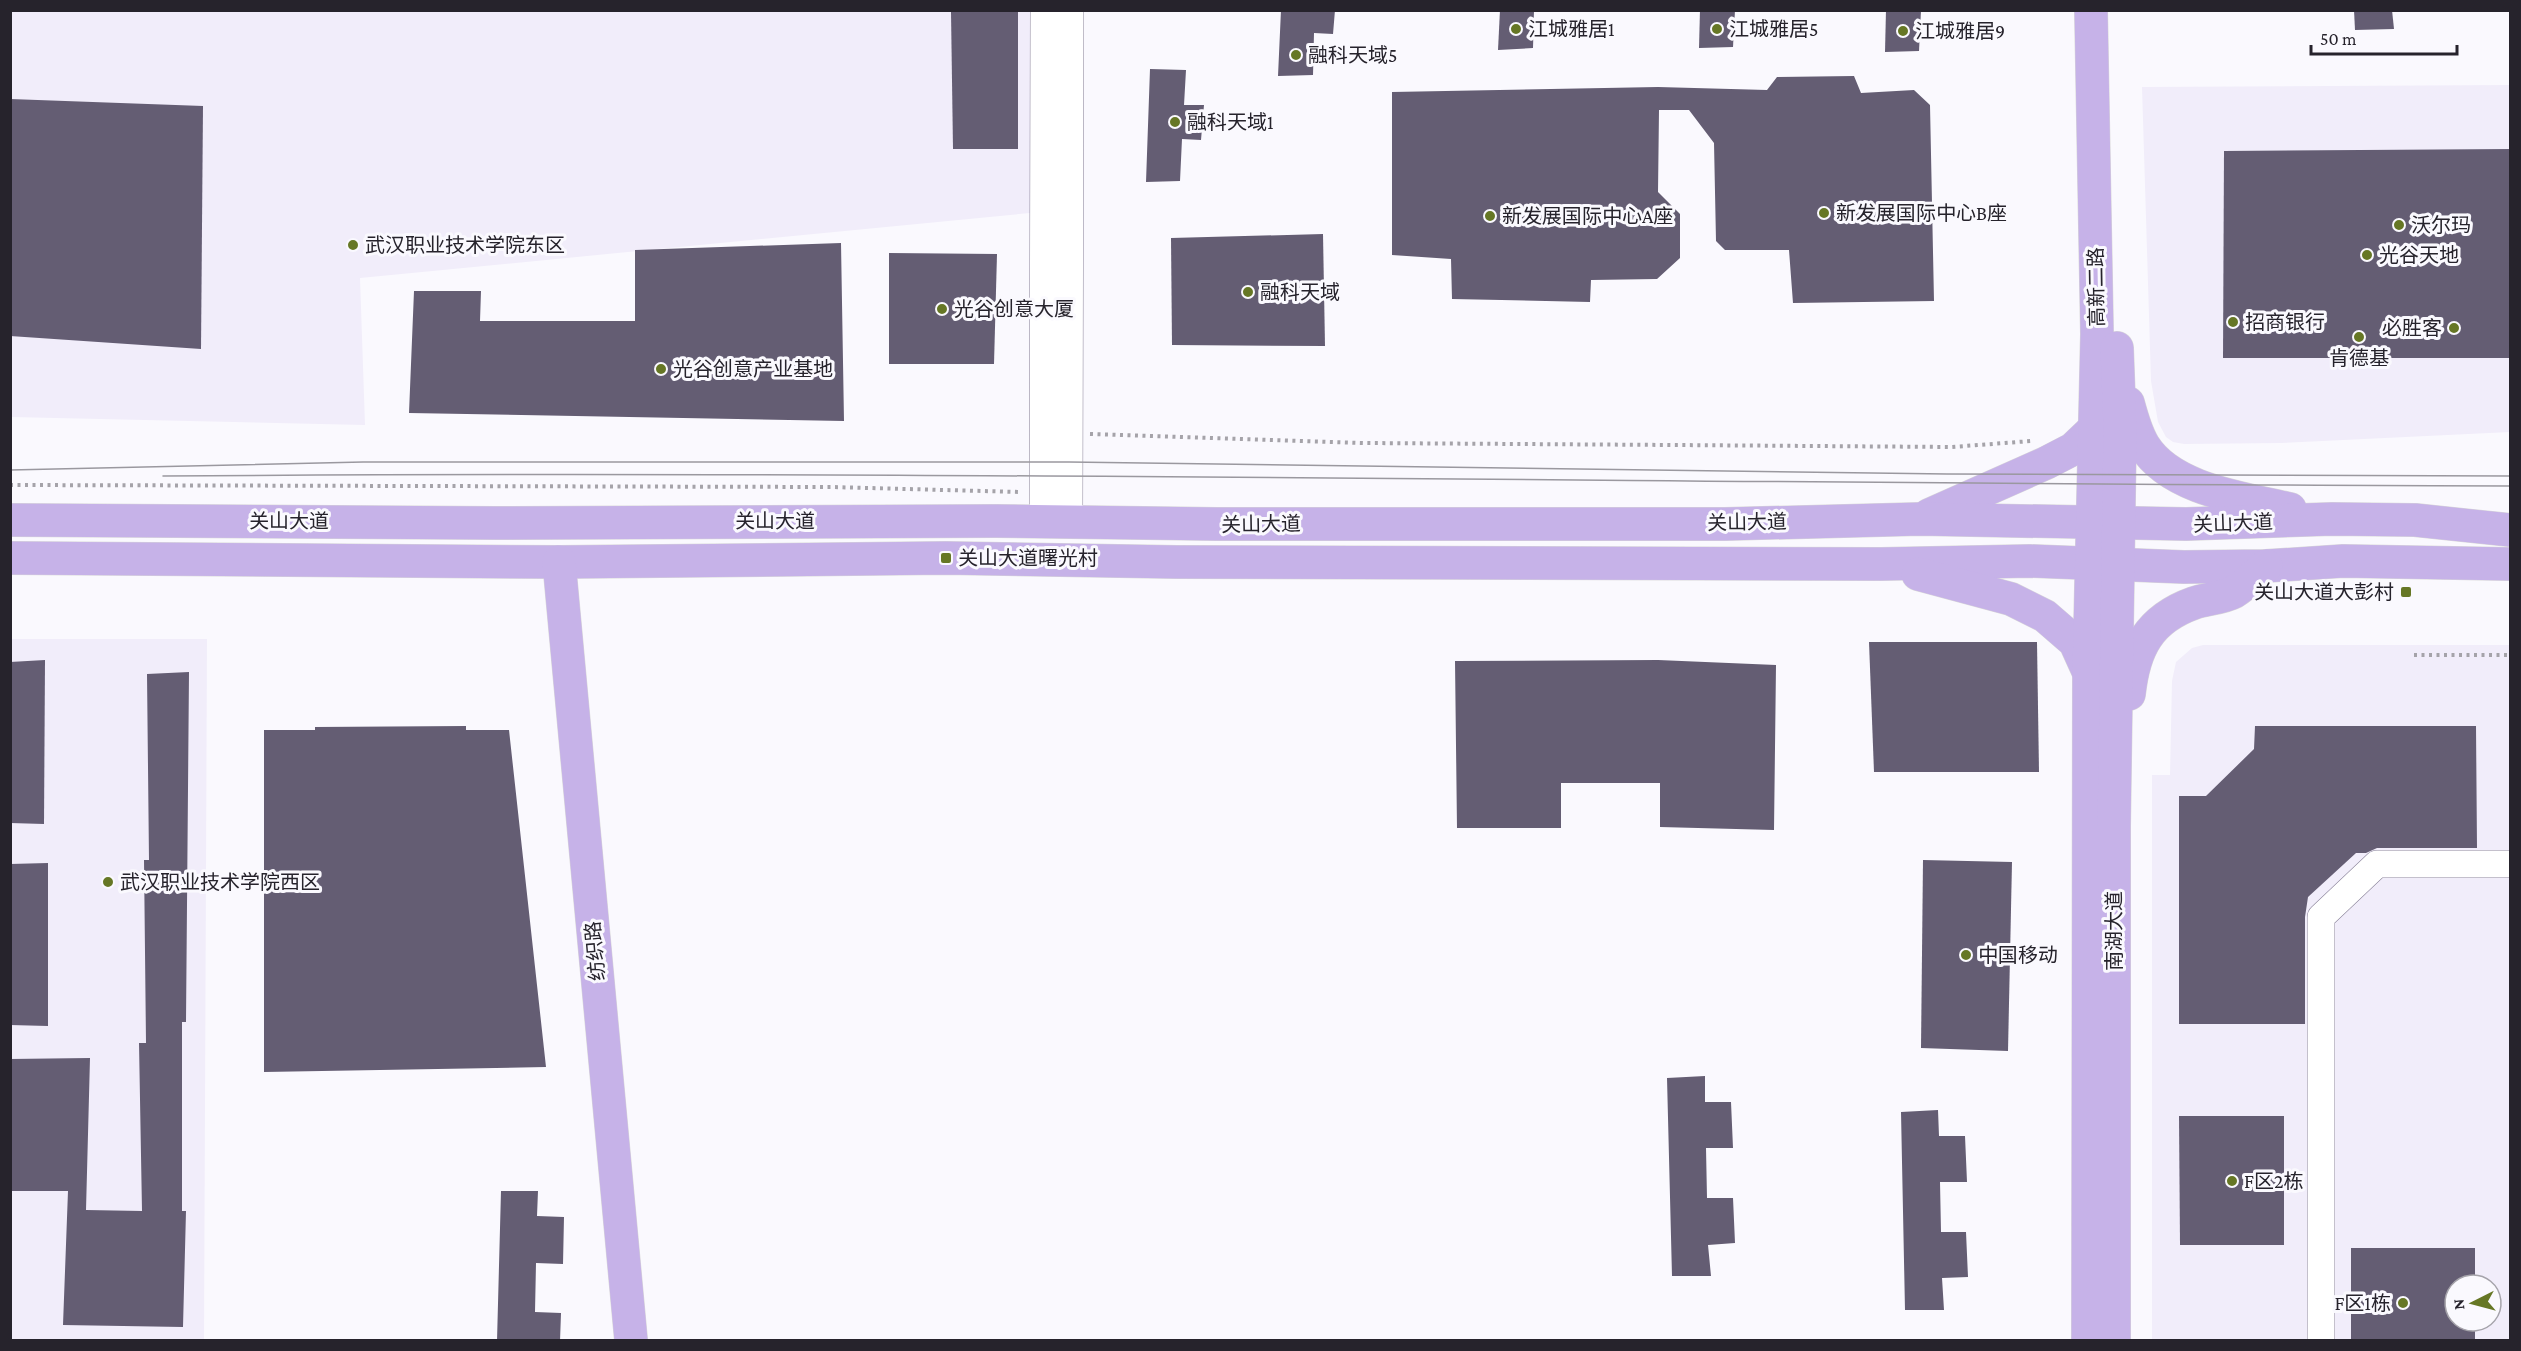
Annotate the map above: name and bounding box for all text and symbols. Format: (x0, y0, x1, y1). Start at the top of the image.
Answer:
place label: 江城雅居1 (1528, 18, 1615, 40)
place label: 江城雅居5 (1729, 18, 1818, 40)
scale bar (2311, 18, 2456, 56)
place label: 江城雅居9 (1915, 20, 2005, 42)
marker: 江城雅居1 (1509, 22, 1523, 36)
marker: 江城雅居5 (1710, 22, 1724, 36)
marker: 江城雅居9 (1896, 24, 1910, 38)
text: 50 m (2320, 29, 2357, 49)
place label: 融科天域5 (1308, 44, 1397, 66)
marker: 融科天域5 (1289, 48, 1303, 62)
place label: 融科天域1 (1187, 111, 1274, 133)
marker: 融科天域1 (1168, 115, 1182, 129)
place label: 新发展国际中心B座 (1836, 202, 2007, 224)
place label: 新发展国际中心A座 (1502, 205, 1673, 227)
marker: 新发展国际中心B座 (1817, 206, 1831, 220)
marker: 新发展国际中心A座 (1483, 209, 1497, 223)
place label: 沃尔玛 (2411, 214, 2471, 236)
marker: 沃尔玛 (2392, 218, 2406, 232)
place label: 武汉职业技术学院东区 (365, 234, 565, 256)
marker: 武汉职业技术学院东区 (346, 238, 360, 252)
place label: 光谷天地 (2379, 244, 2459, 266)
street label: 高新二路 (2084, 247, 2108, 327)
marker: 光谷天地 (2360, 248, 2374, 262)
place label: 融科天域 (1260, 281, 1340, 303)
marker: 融科天域 (1241, 285, 1255, 299)
place label: 光谷创意大厦 (954, 298, 1074, 320)
marker: 光谷创意大厦 (935, 302, 949, 316)
place label: 招商银行 (2245, 311, 2325, 333)
marker: 招商银行 (2226, 315, 2240, 329)
place label: 必胜客 (2382, 317, 2442, 339)
marker: 必胜客 (2447, 321, 2461, 335)
marker: 肯德基 (2352, 330, 2366, 344)
place label: 肯德基 (2329, 347, 2389, 369)
place label: 光谷创意产业基地 (673, 358, 833, 380)
marker: 光谷创意产业基地 (654, 362, 668, 376)
street label: 关山大道 (249, 510, 329, 532)
street label: 关山大道 (735, 510, 815, 532)
street label: 关山大道 (1707, 510, 1787, 534)
street label: 关山大道 (2193, 511, 2273, 535)
street label: 关山大道 (1221, 512, 1301, 536)
place label: 关山大道曙光村 (958, 547, 1098, 569)
marker: 关山大道曙光村 (939, 551, 953, 565)
place label: 关山大道大彭村 (2254, 581, 2394, 603)
marker: 关山大道大彭村 (2399, 585, 2413, 599)
place label: 武汉职业技术学院西区 (120, 871, 320, 893)
marker: 武汉职业技术学院西区 (101, 875, 115, 889)
street label: 南湖大道 (2103, 891, 2125, 971)
street label: 纺织路 (581, 920, 609, 982)
place label: 中国移动 (1978, 944, 2058, 966)
marker: 中国移动 (1959, 948, 1973, 962)
place label: F区2栋 (2244, 1170, 2303, 1192)
marker: F区2栋 (2225, 1174, 2239, 1188)
north arrow (2443, 1273, 2503, 1333)
place label: F区1栋 (2334, 1292, 2391, 1314)
marker: F区1栋 (2396, 1296, 2410, 1310)
text: N (2450, 1298, 2468, 1311)

